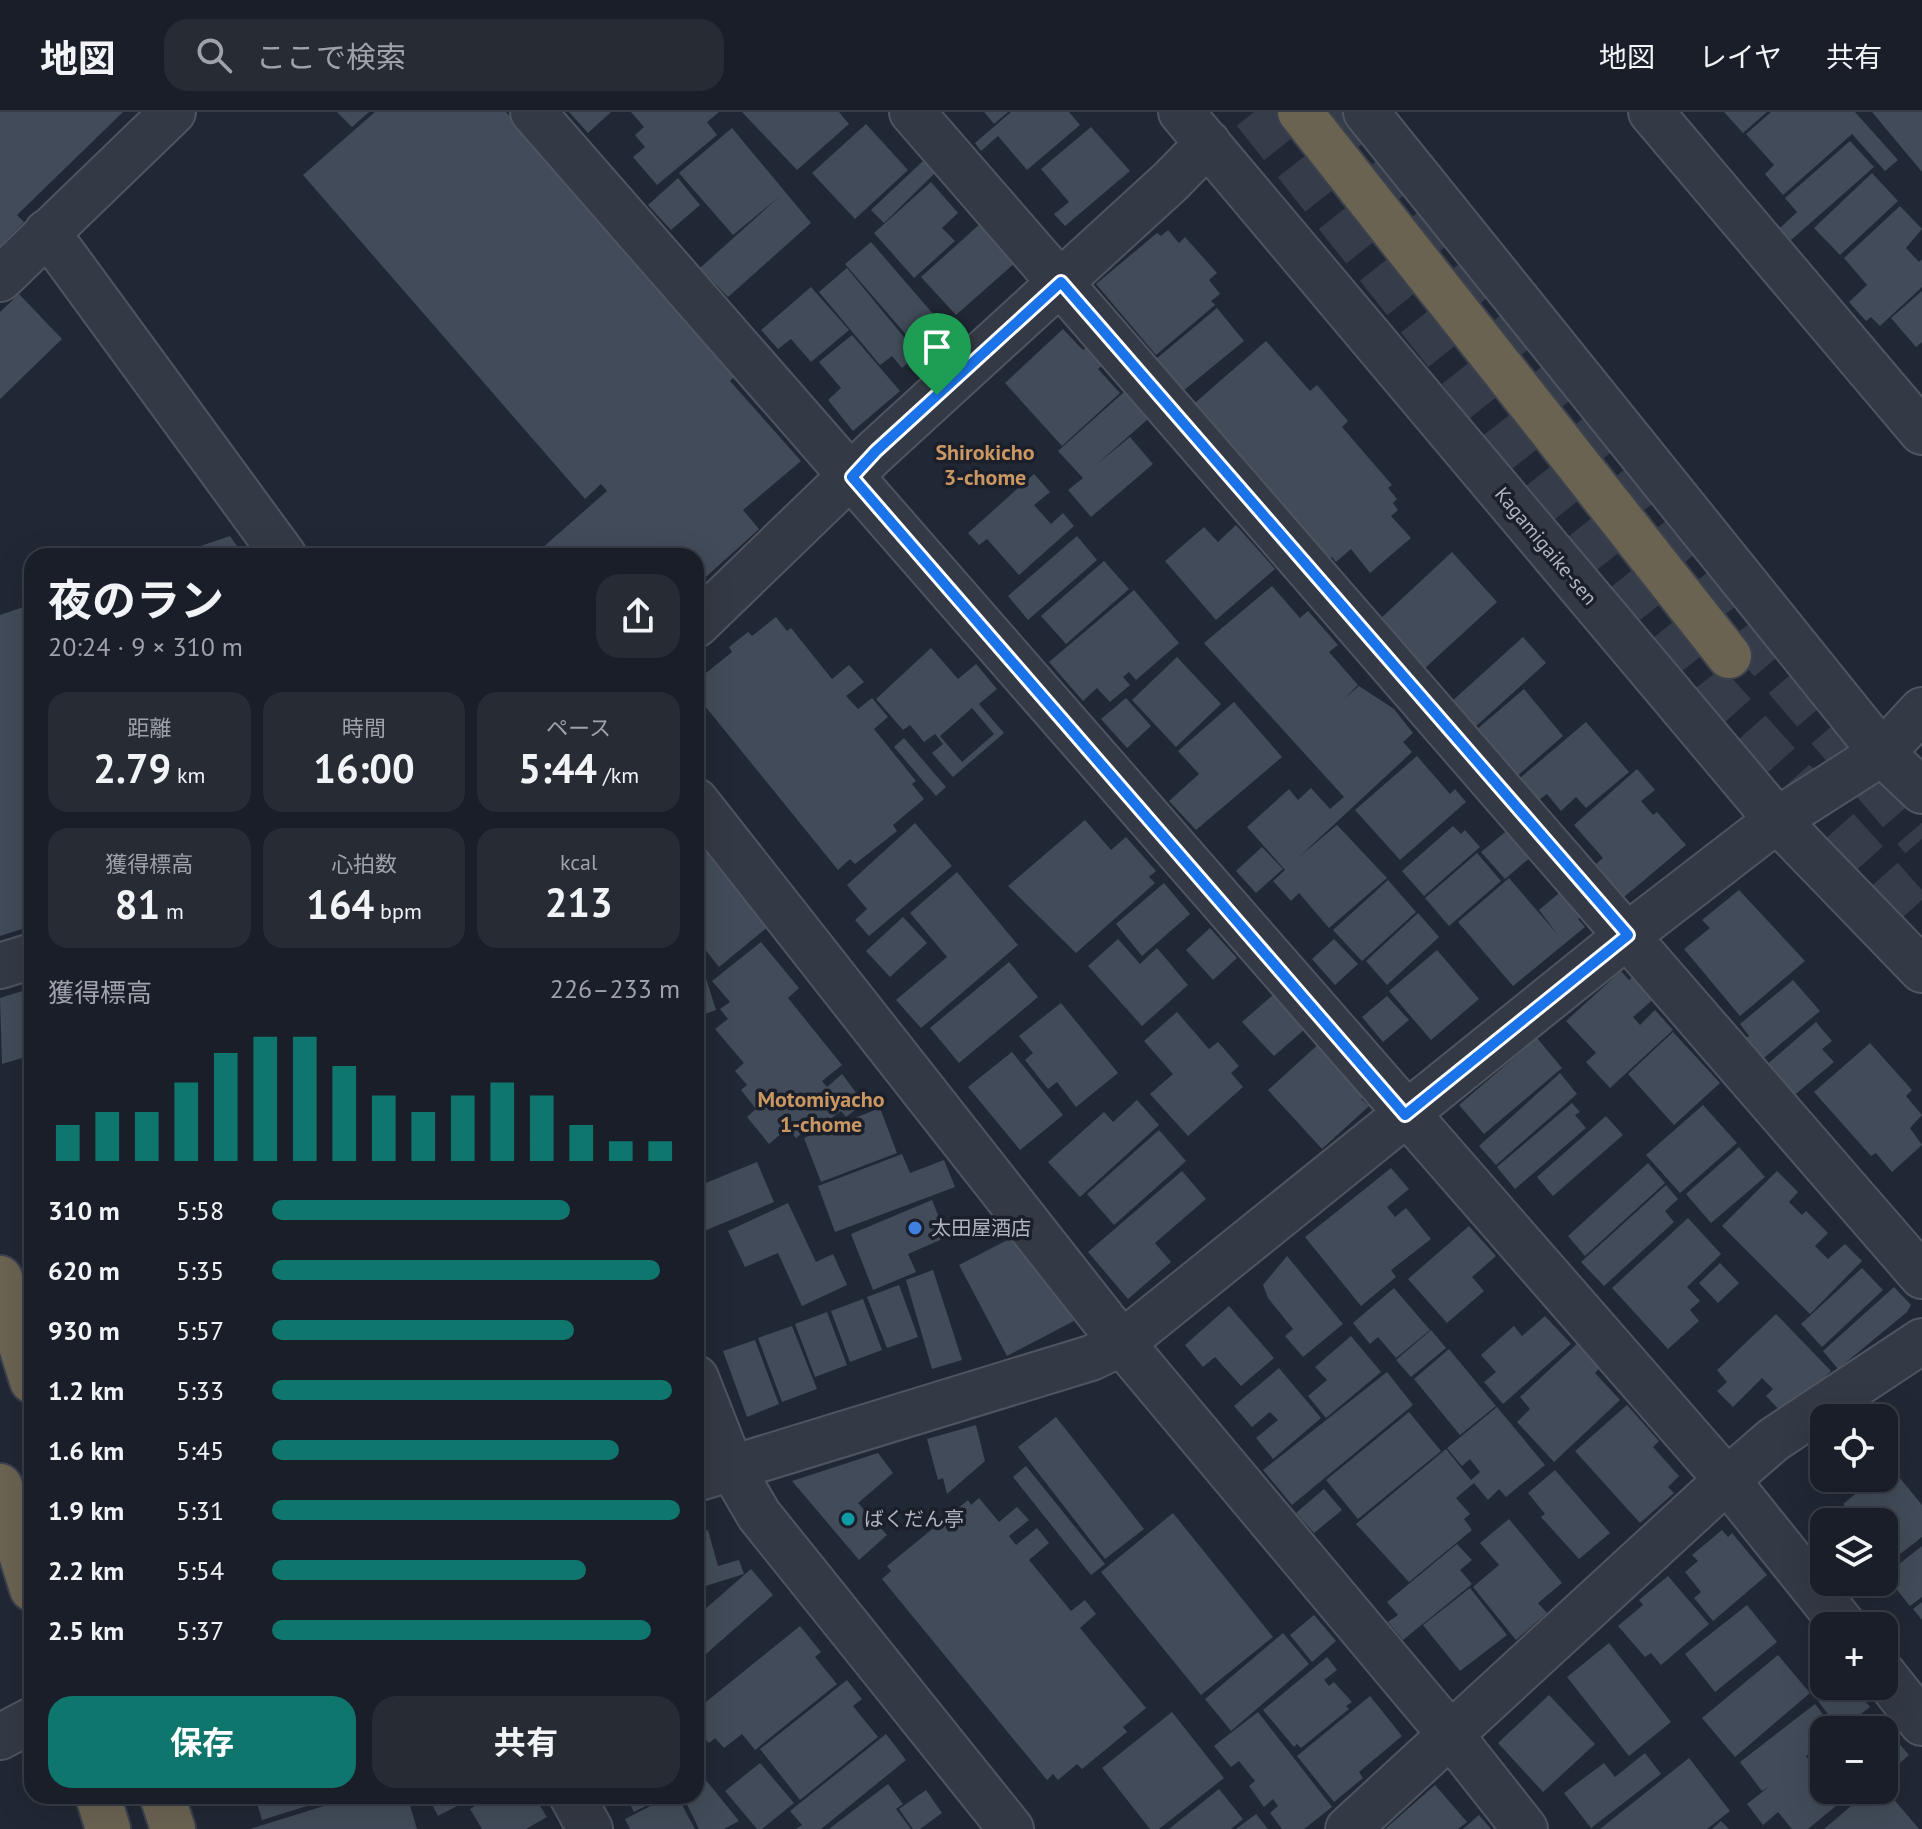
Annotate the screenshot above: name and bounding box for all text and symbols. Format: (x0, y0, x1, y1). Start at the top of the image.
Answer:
search box (164, 19, 724, 91)
text: 地図 (40, 33, 116, 82)
icon: search (192, 33, 236, 77)
text: ここで検索 (256, 37, 406, 76)
text: 地図 (1599, 38, 1655, 75)
text: レイヤ (1699, 38, 1782, 75)
text: 共有 (1826, 38, 1882, 75)
pin (903, 313, 971, 395)
icon: arrive (915, 325, 959, 369)
district label: Shirokicho 3-chome (935, 438, 1035, 491)
street label: Kagamigaike-sen (1489, 482, 1603, 610)
text: 夜のラン (48, 571, 224, 628)
button: share (596, 574, 680, 658)
text: 20:24 · 9 × 310 m (48, 630, 243, 663)
text: 距離 (127, 714, 171, 742)
text: 時間 (342, 714, 386, 742)
text: ペース (546, 714, 611, 742)
text: 2.79 (93, 742, 171, 794)
text: 16:00 (313, 742, 415, 794)
text: 5:44 (518, 742, 597, 794)
text: km (171, 761, 205, 789)
text: /km (597, 761, 639, 789)
text: kcal (560, 848, 597, 876)
text: 獲得標高 (105, 850, 193, 878)
text: 心拍数 (331, 850, 397, 878)
text: 213 (545, 876, 613, 928)
text: 81 (115, 878, 160, 930)
text: 164 (306, 878, 374, 930)
text: m (160, 897, 184, 925)
text: bpm (374, 897, 422, 925)
text: 226–233 m (550, 972, 680, 1005)
text: 獲得標高 (48, 976, 152, 1009)
district label: Motomiyacho 1-chome (757, 1085, 885, 1138)
text: 310 m (48, 1194, 120, 1227)
text: 5:58 (176, 1194, 224, 1227)
place label: 太田屋酒店 (931, 1215, 1031, 1241)
marker: 太田屋酒店 (906, 1219, 924, 1237)
text: 620 m (48, 1254, 120, 1287)
text: 5:35 (176, 1254, 224, 1287)
text: 930 m (48, 1314, 120, 1347)
text: 5:57 (176, 1314, 224, 1347)
text: 1.2 km (48, 1374, 124, 1407)
text: 5:33 (176, 1374, 224, 1407)
map controls (1810, 1404, 1898, 1804)
button: locate (1810, 1404, 1898, 1492)
text: 1.6 km (48, 1434, 124, 1467)
text: 5:45 (176, 1434, 224, 1467)
text: 1.9 km (48, 1494, 124, 1527)
text: 5:31 (176, 1494, 224, 1527)
place label: ばくだん亭 (864, 1506, 964, 1532)
button: layers (1810, 1508, 1898, 1596)
marker: ばくだん亭 (839, 1510, 857, 1528)
text: 2.2 km (48, 1554, 124, 1587)
text: 5:54 (176, 1554, 224, 1587)
button: + (1810, 1612, 1898, 1700)
text: 2.5 km (48, 1614, 124, 1647)
text: 5:37 (176, 1614, 224, 1647)
button: 保存 (48, 1696, 356, 1788)
button: 共有 (372, 1696, 680, 1788)
button: − (1810, 1716, 1898, 1804)

